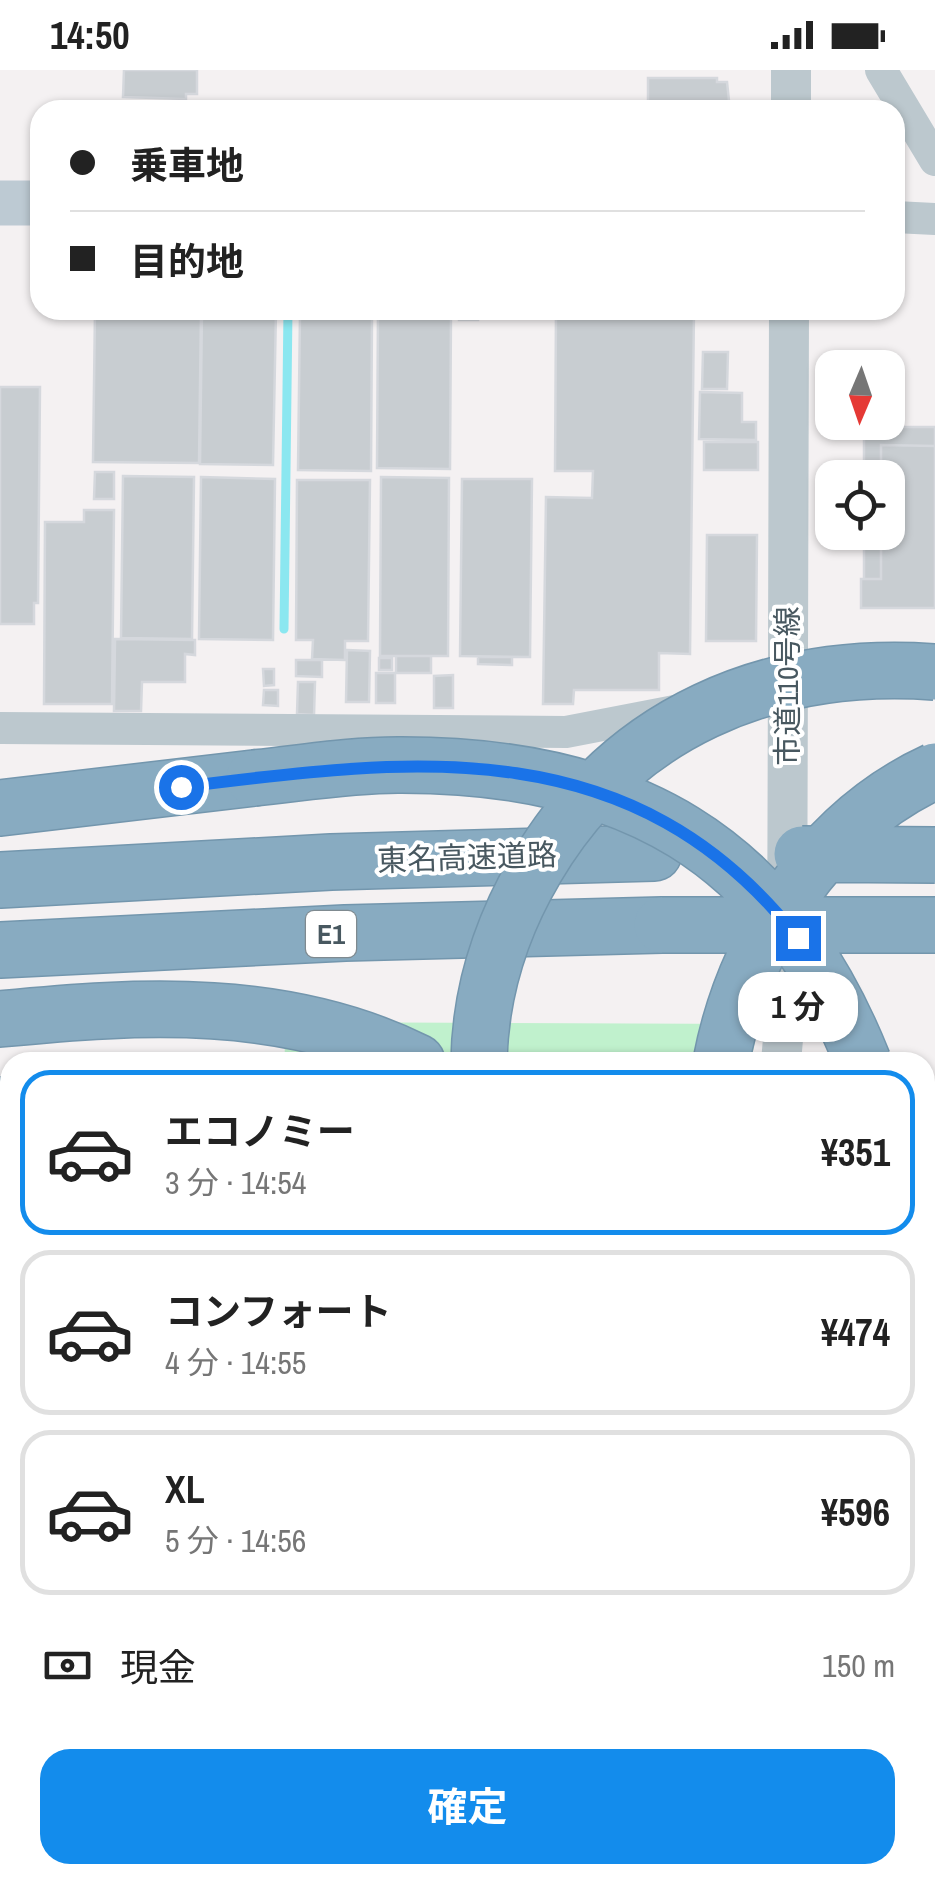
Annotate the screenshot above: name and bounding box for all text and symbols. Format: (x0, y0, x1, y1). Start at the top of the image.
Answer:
text: 14:50 (50, 10, 130, 61)
text: 乗車地 (130, 140, 244, 191)
text: 目的地 (130, 236, 244, 287)
north arrow (815, 350, 905, 440)
map controls (815, 350, 905, 550)
button: locate (815, 460, 905, 550)
street label: 市道110号線 (767, 606, 807, 766)
route start (159, 765, 204, 810)
street label: 東名高速道路 (376, 834, 558, 880)
road number: E1 (306, 911, 356, 957)
route end (776, 916, 821, 961)
callout: 1 分 (738, 973, 858, 1043)
text: 1 分 (771, 985, 825, 1028)
text: エコノミー (165, 1106, 355, 1157)
icon: car (45, 1108, 135, 1198)
text: ¥351 (821, 1127, 890, 1178)
text: 3 分 · 14:54 (165, 1161, 306, 1204)
text: コンフォート (165, 1286, 392, 1337)
icon: car (45, 1288, 135, 1378)
text: ¥474 (821, 1307, 890, 1358)
text: 4 分 · 14:55 (165, 1341, 306, 1384)
text: XL (165, 1464, 205, 1515)
icon: car (45, 1468, 135, 1558)
text: ¥596 (821, 1487, 890, 1538)
text: 5 分 · 14:56 (165, 1519, 306, 1562)
icon: cash (40, 1638, 95, 1693)
text: 現金 (120, 1642, 196, 1693)
text: 150 m (822, 1644, 895, 1687)
button: 確定 (40, 1749, 895, 1864)

